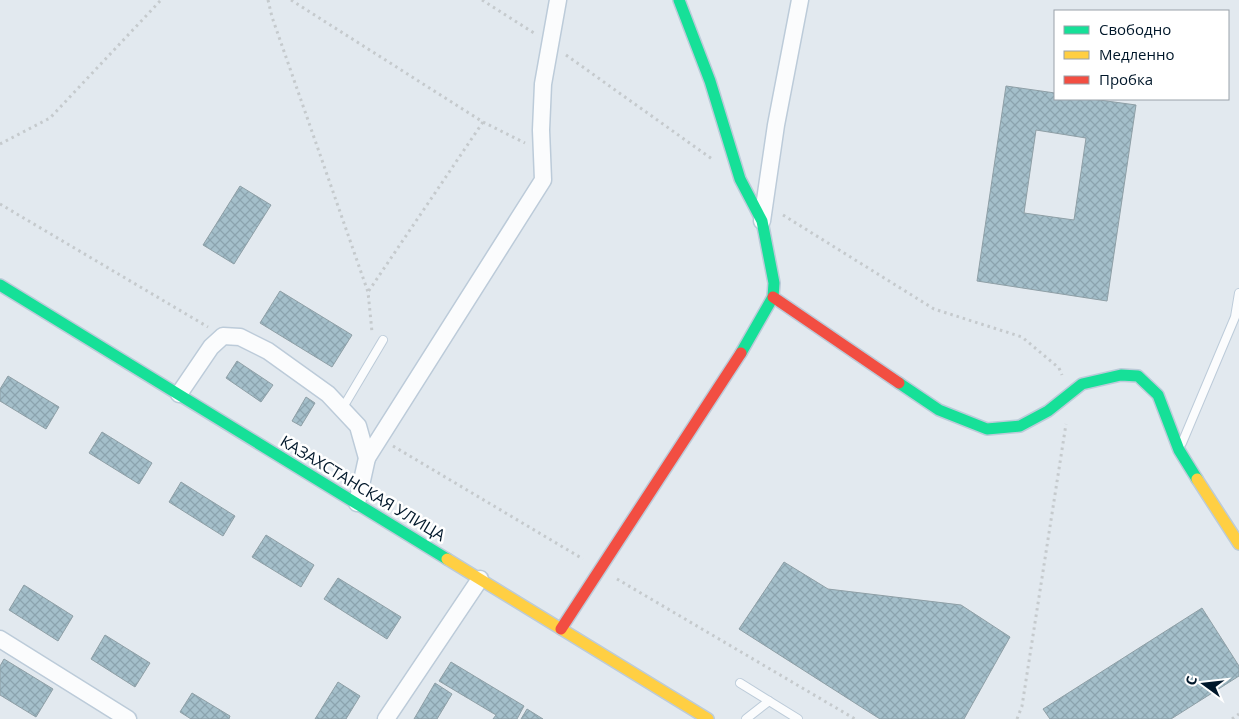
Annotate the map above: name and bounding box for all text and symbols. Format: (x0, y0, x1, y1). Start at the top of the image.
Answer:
legend (1054, 10, 1229, 100)
text: Свободно (1099, 19, 1171, 39)
text: Медленно (1099, 44, 1175, 64)
text: Пробка (1099, 69, 1153, 89)
street label: КАЗАХСТАНСКАЯ УЛИЦА (276, 430, 450, 547)
north arrow (1179, 659, 1229, 709)
text: С (1181, 674, 1201, 687)

